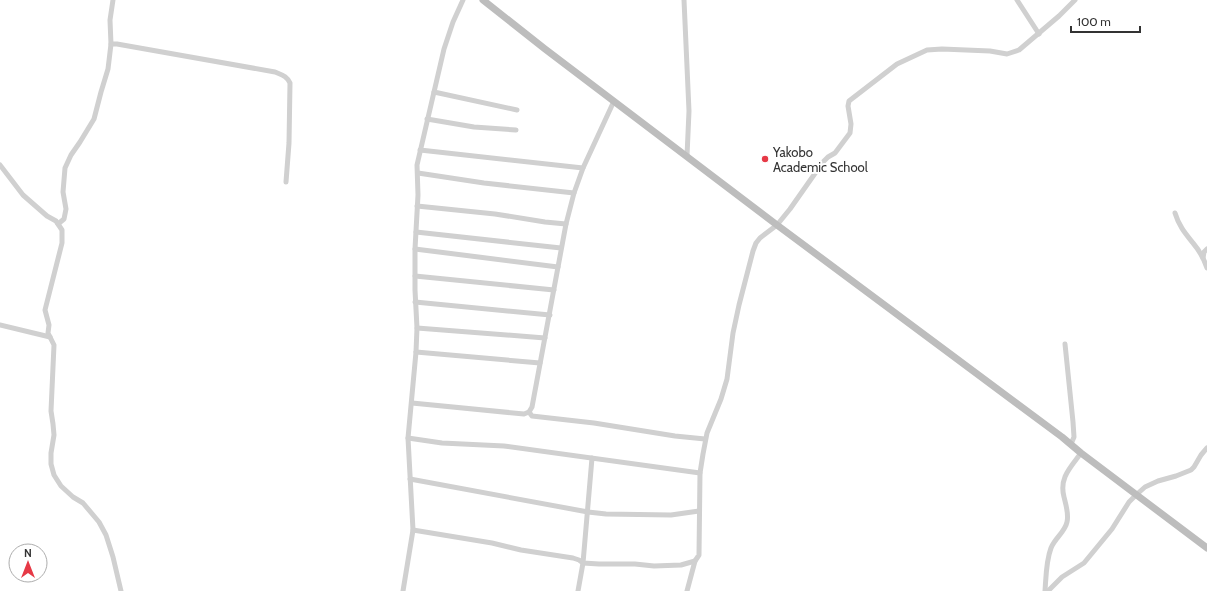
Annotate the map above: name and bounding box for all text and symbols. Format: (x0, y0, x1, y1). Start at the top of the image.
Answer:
scale bar (1071, 8, 1140, 34)
text: 100 m (1077, 14, 1111, 29)
place label: Yakobo Academic School (772, 144, 868, 175)
marker: Yakobo Academic School (760, 154, 770, 164)
north arrow (8, 543, 48, 583)
text: N (24, 546, 32, 560)

